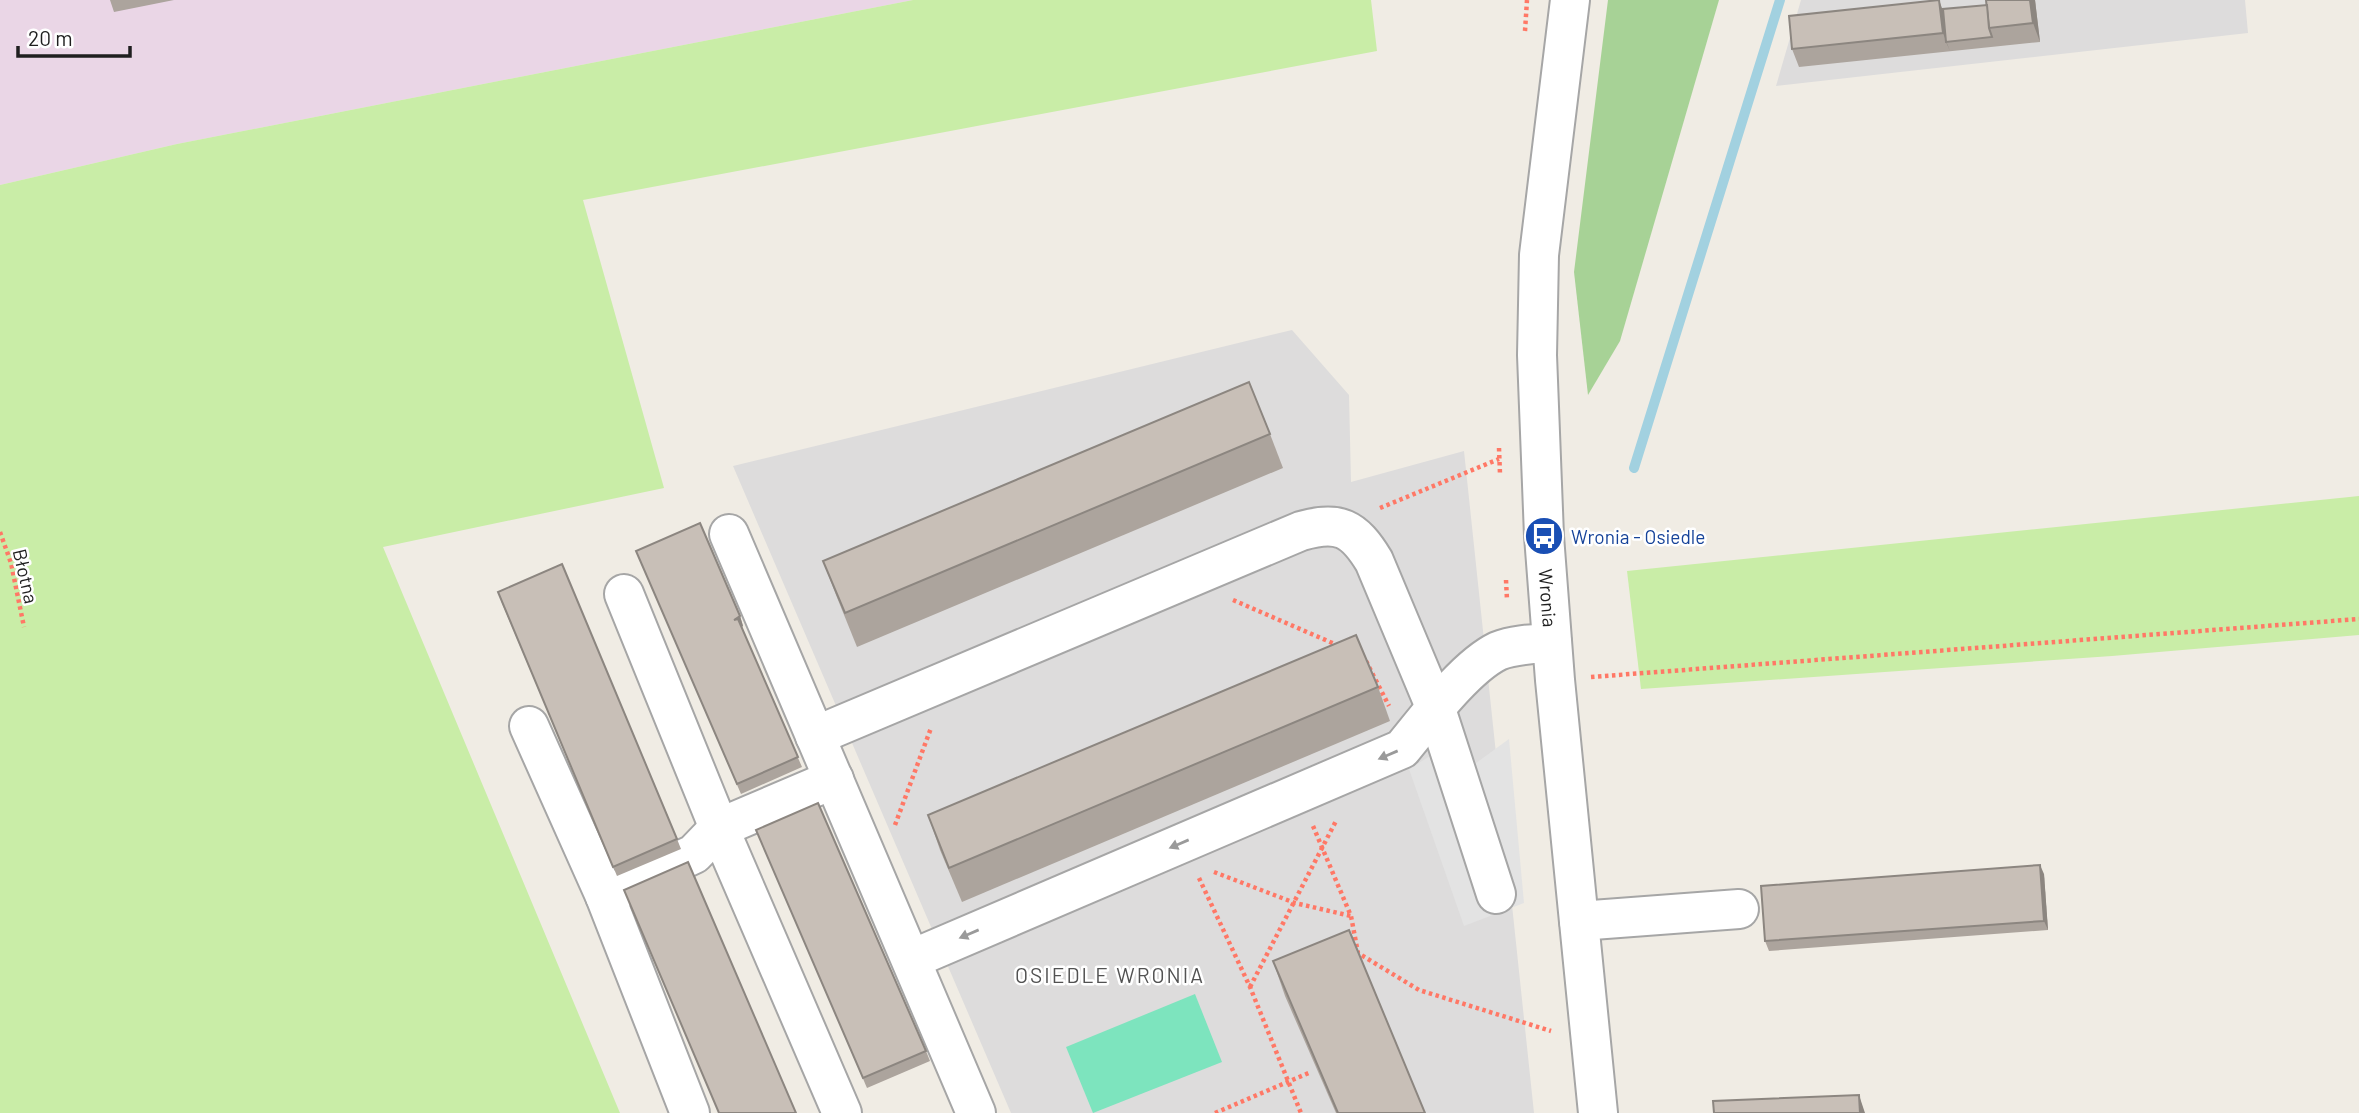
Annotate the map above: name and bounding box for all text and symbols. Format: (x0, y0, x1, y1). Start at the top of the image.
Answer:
scale bar (18, 14, 130, 58)
text: 20 m (28, 25, 73, 50)
bus stop icon: Wronia - Osiedle (1523, 515, 1565, 557)
place label: Wronia - Osiedle (1571, 525, 1705, 548)
street label: Błotna (9, 546, 43, 606)
street label: Wronia (1535, 568, 1562, 628)
one-way arrow (1378, 749, 1398, 761)
one-way arrow (1168, 839, 1189, 850)
one-way arrow (959, 928, 980, 939)
district label: OSIEDLE WRONIA (1015, 962, 1205, 987)

